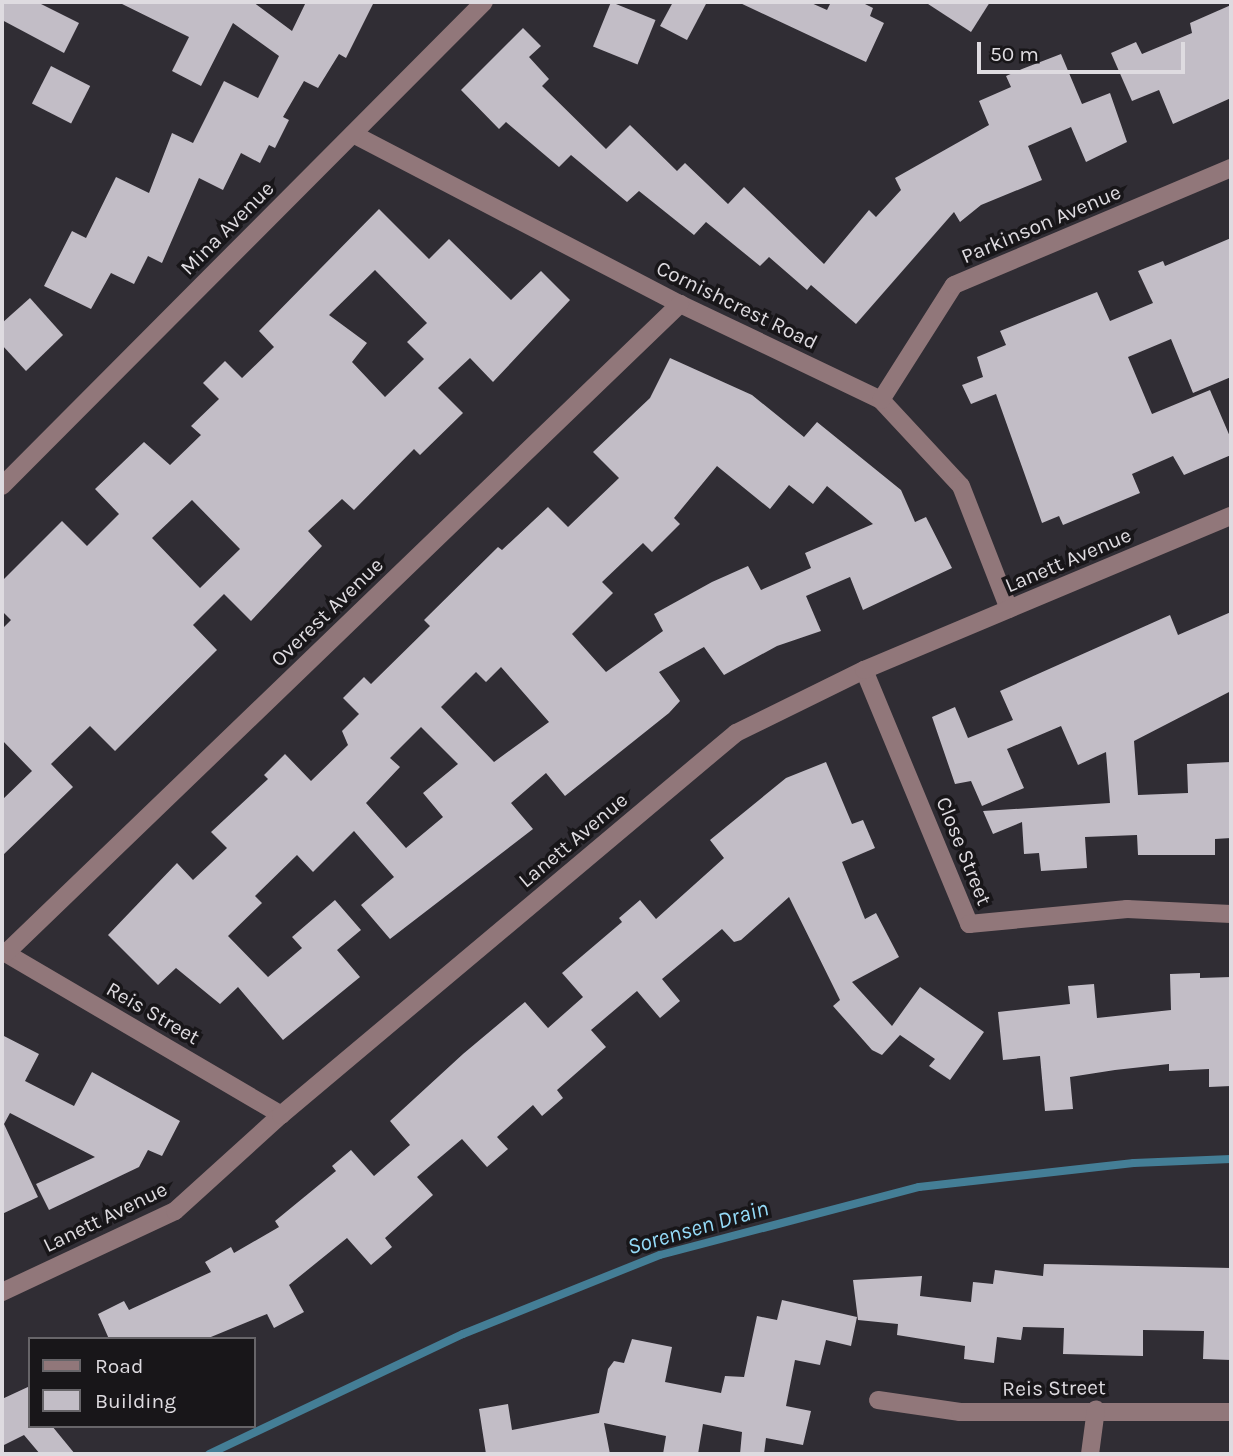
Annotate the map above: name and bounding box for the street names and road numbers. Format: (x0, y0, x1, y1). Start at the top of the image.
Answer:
street label: Mina Avenue (175, 176, 279, 280)
street label: Parkinson Avenue (957, 179, 1125, 269)
street label: Cornishcrest Road (652, 255, 822, 355)
street label: Lanett Avenue (1001, 522, 1135, 598)
street label: Overest Avenue (266, 552, 388, 672)
street label: Lanett Avenue (513, 787, 633, 893)
street label: Close Street (931, 793, 997, 909)
street label: Reis Street (102, 976, 204, 1050)
street label: Lanett Avenue (39, 1176, 171, 1258)
street label: Reis Street (1002, 1374, 1106, 1402)

